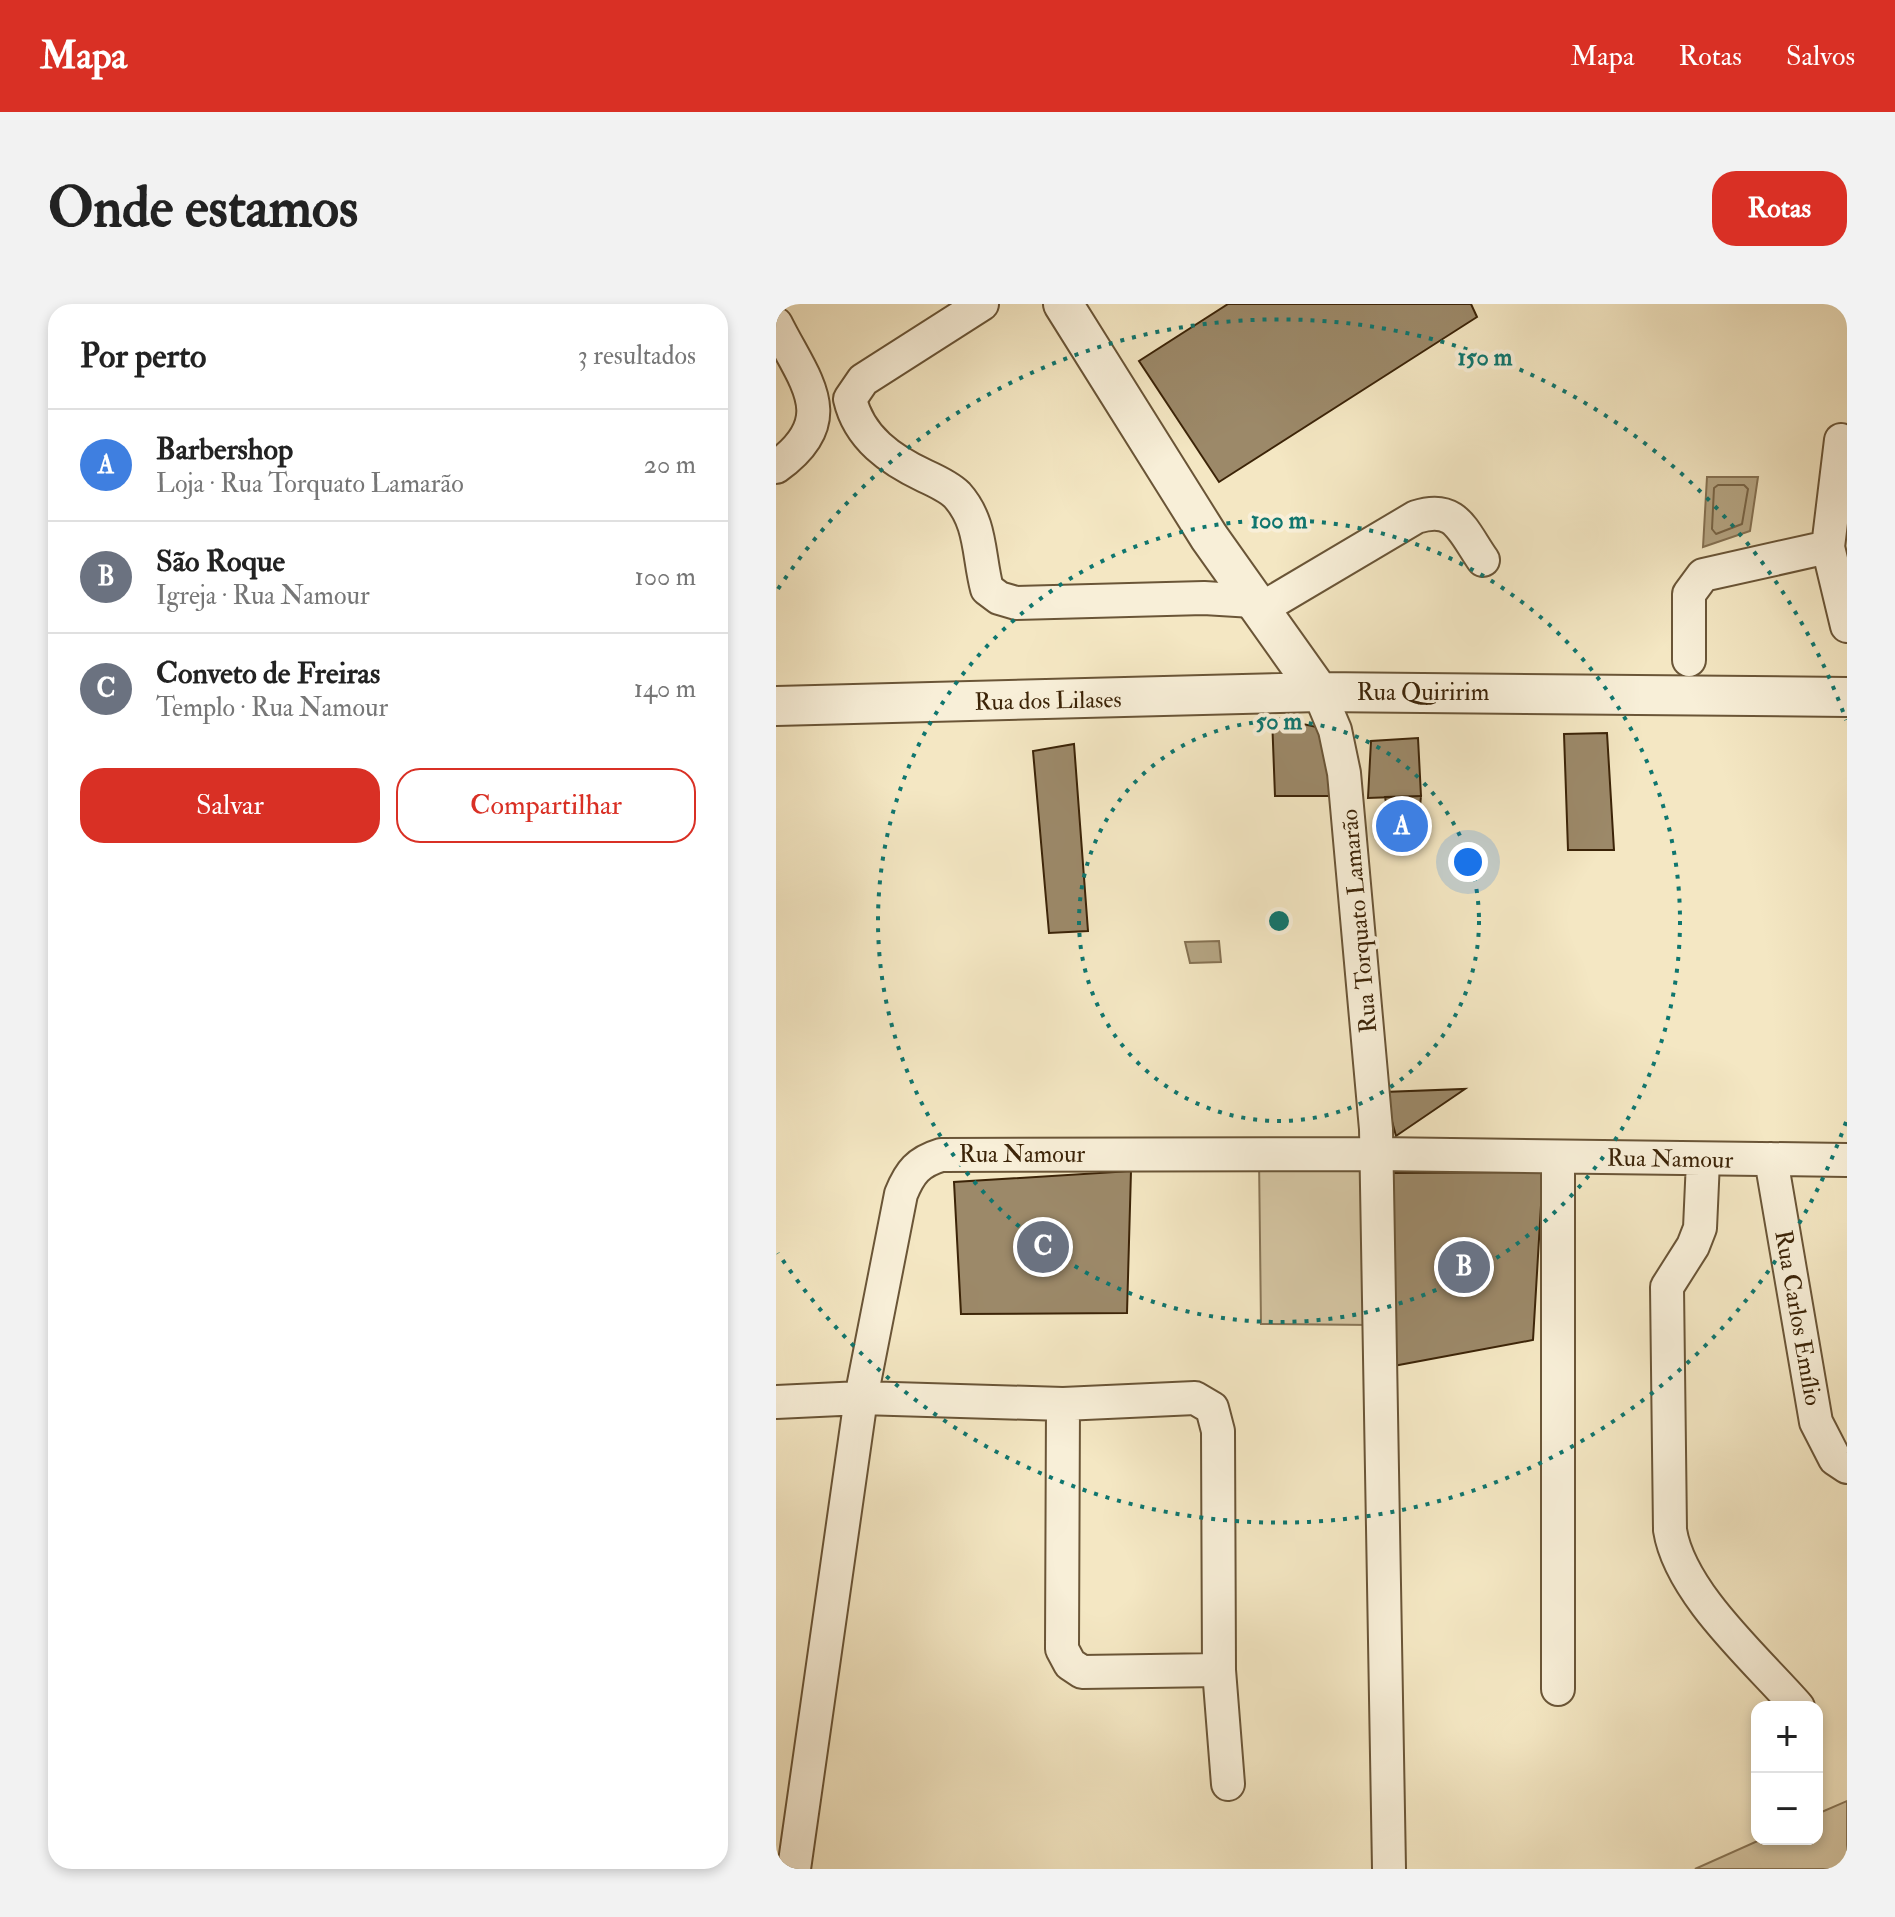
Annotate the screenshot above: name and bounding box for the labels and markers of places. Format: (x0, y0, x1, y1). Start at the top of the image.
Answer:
pin: A (1376, 796, 1428, 856)
centre of rings (1265, 907, 1293, 935)
pin: C (1017, 1217, 1069, 1277)
pin: B (1438, 1237, 1490, 1297)

